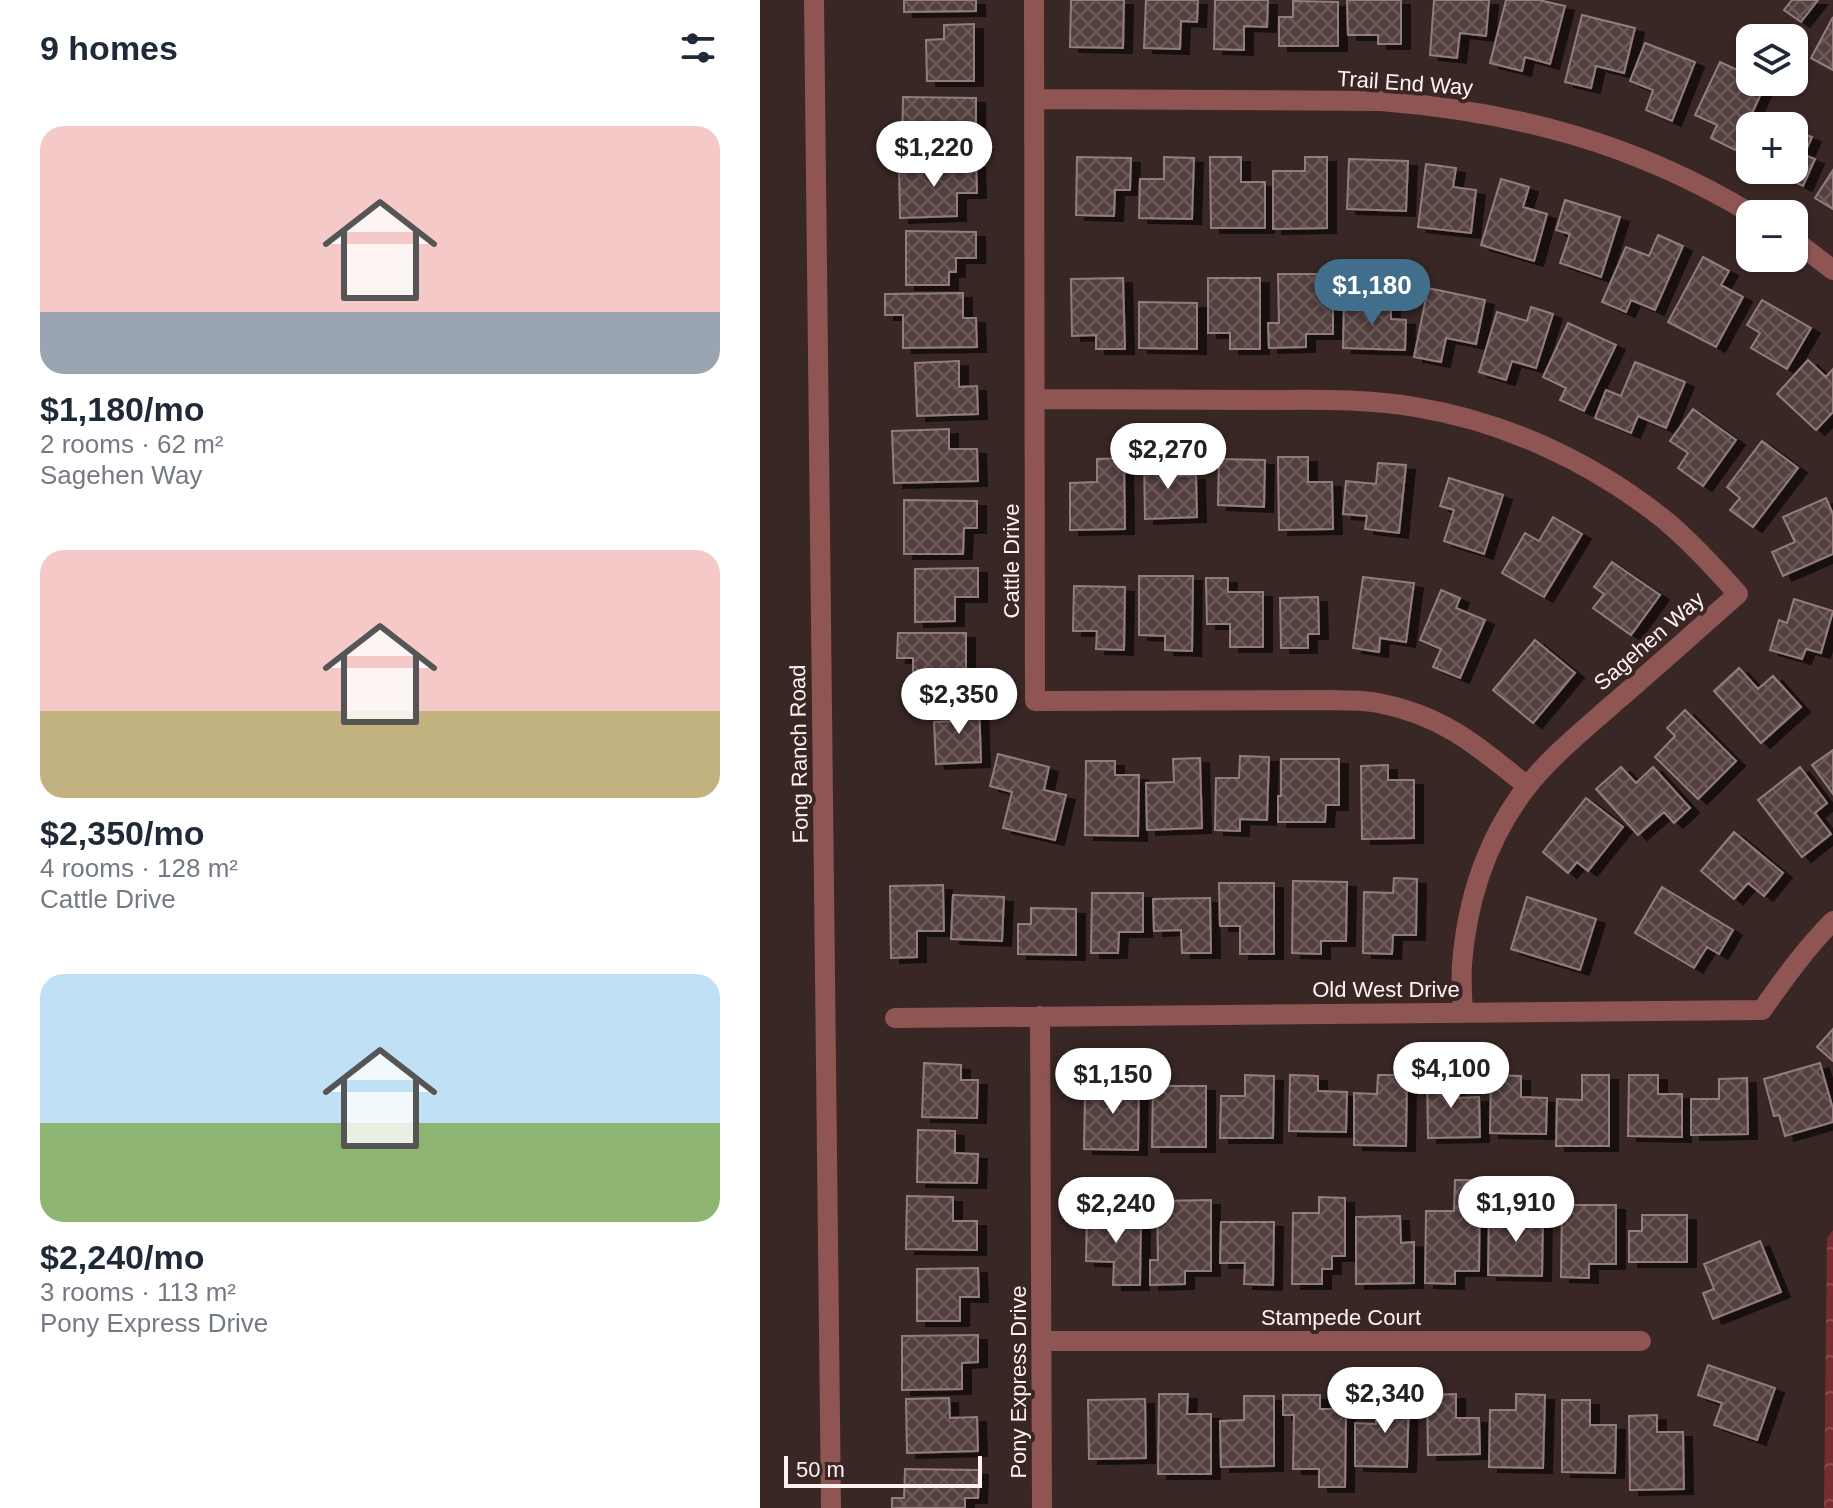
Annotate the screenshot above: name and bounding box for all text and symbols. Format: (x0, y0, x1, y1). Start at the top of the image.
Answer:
map controls (1736, 24, 1808, 272)
button: layers (1736, 24, 1808, 96)
icon: filters (676, 26, 720, 70)
text: 9 homes (40, 29, 178, 67)
street label: Trail End Way (1336, 66, 1474, 100)
button: + (1736, 112, 1808, 184)
pin: $1,220 (869, 121, 999, 189)
text: $1,220 (894, 132, 974, 162)
icon: home (308, 178, 452, 322)
button: − (1736, 200, 1808, 272)
pin: $1,180 (1307, 259, 1437, 327)
text: $1,180 (1332, 270, 1412, 300)
text: $1,180/mo (40, 390, 204, 428)
pin: $2,270 (1103, 423, 1233, 491)
text: 2 rooms · 62 m² (40, 429, 224, 459)
text: $2,270 (1128, 434, 1208, 464)
text: Sagehen Way (40, 460, 202, 490)
street label: Cattle Drive (999, 504, 1024, 618)
street label: Sagehen Way (1589, 586, 1709, 696)
icon: home (308, 602, 452, 746)
street label: Fong Ranch Road (785, 665, 813, 843)
pin: $2,350 (894, 668, 1024, 736)
text: $2,350 (919, 679, 999, 709)
text: $2,350/mo (40, 814, 204, 852)
text: 4 rooms · 128 m² (40, 853, 238, 883)
text: Cattle Drive (40, 884, 176, 914)
street label: Old West Drive (1312, 977, 1460, 1002)
icon: home (308, 1026, 452, 1170)
pin: $4,100 (1386, 1042, 1516, 1110)
pin: $1,150 (1048, 1048, 1178, 1116)
text: $4,100 (1411, 1053, 1491, 1083)
text: $1,150 (1073, 1059, 1153, 1089)
pin: $1,910 (1451, 1176, 1581, 1244)
pin: $2,240 (1051, 1177, 1181, 1245)
text: $1,910 (1476, 1187, 1556, 1217)
text: $2,240 (1076, 1188, 1156, 1218)
text: $2,240/mo (40, 1238, 204, 1276)
text: 3 rooms · 113 m² (40, 1277, 236, 1307)
street label: Pony Express Drive (1006, 1285, 1031, 1479)
street label: Stampede Court (1261, 1305, 1421, 1330)
text: Pony Express Drive (40, 1308, 268, 1338)
pin: $2,340 (1320, 1367, 1450, 1435)
text: $2,340 (1345, 1378, 1425, 1408)
scale bar (784, 1452, 982, 1488)
text: 50 m (796, 1457, 845, 1482)

